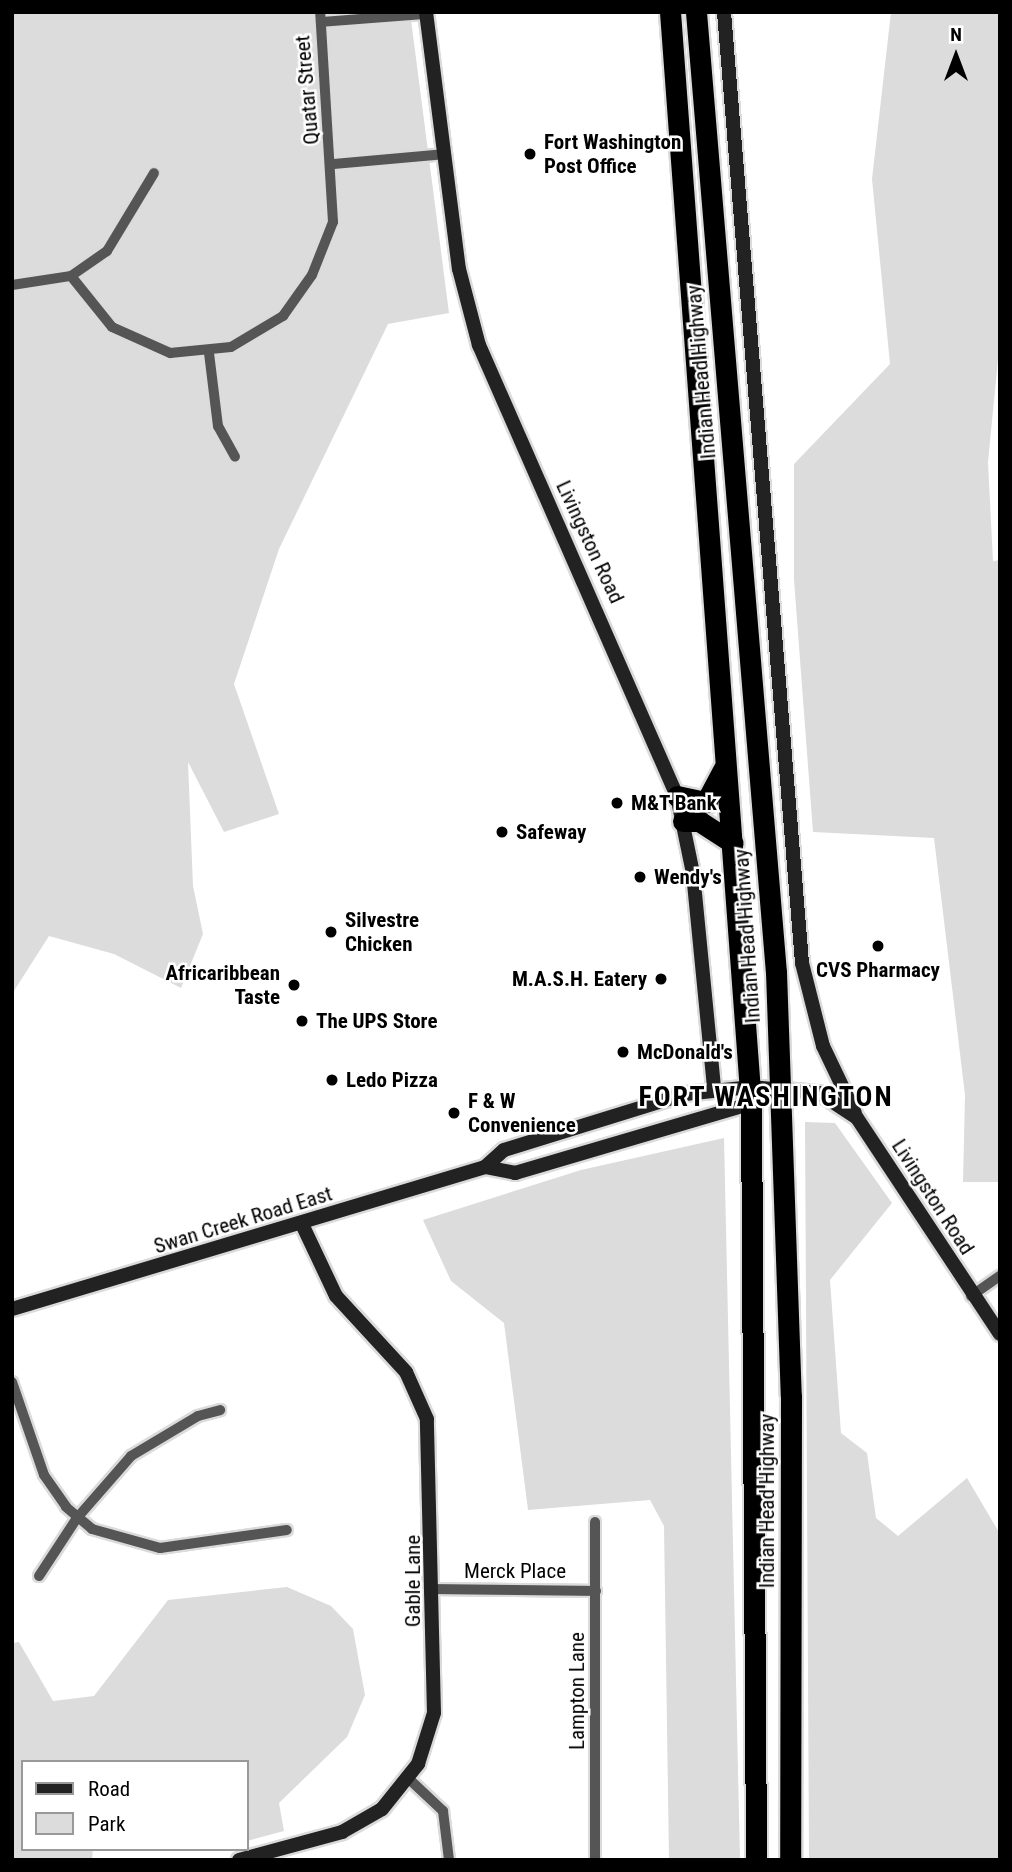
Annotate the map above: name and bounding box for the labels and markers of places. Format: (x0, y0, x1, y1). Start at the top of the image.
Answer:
place label: Fort Washington Post Office (544, 129, 681, 179)
marker: Fort Washington Post Office (522, 146, 538, 162)
place label: M&T Bank (631, 790, 717, 816)
marker: M&T Bank (609, 795, 625, 811)
place label: Safeway (516, 819, 586, 845)
marker: Safeway (494, 824, 510, 840)
place label: Wendy's (654, 864, 722, 890)
marker: Wendy's (632, 869, 648, 885)
place label: Silvestre Chicken (345, 907, 419, 957)
marker: Silvestre Chicken (323, 924, 339, 940)
marker: CVS Pharmacy (870, 938, 886, 954)
place label: CVS Pharmacy (816, 957, 940, 983)
place label: Africaribbean Taste (165, 960, 280, 1010)
place label: M.A.S.H. Eatery (512, 966, 647, 992)
marker: M.A.S.H. Eatery (653, 971, 669, 987)
marker: Africaribbean Taste (286, 977, 302, 993)
place label: The UPS Store (316, 1008, 437, 1034)
marker: The UPS Store (294, 1013, 310, 1029)
place label: McDonald's (637, 1039, 733, 1065)
marker: McDonald's (615, 1044, 631, 1060)
place label: Ledo Pizza (346, 1067, 438, 1093)
marker: Ledo Pizza (324, 1072, 340, 1088)
place label: F & W Convenience (468, 1088, 576, 1138)
marker: F & W Convenience (446, 1105, 462, 1121)

